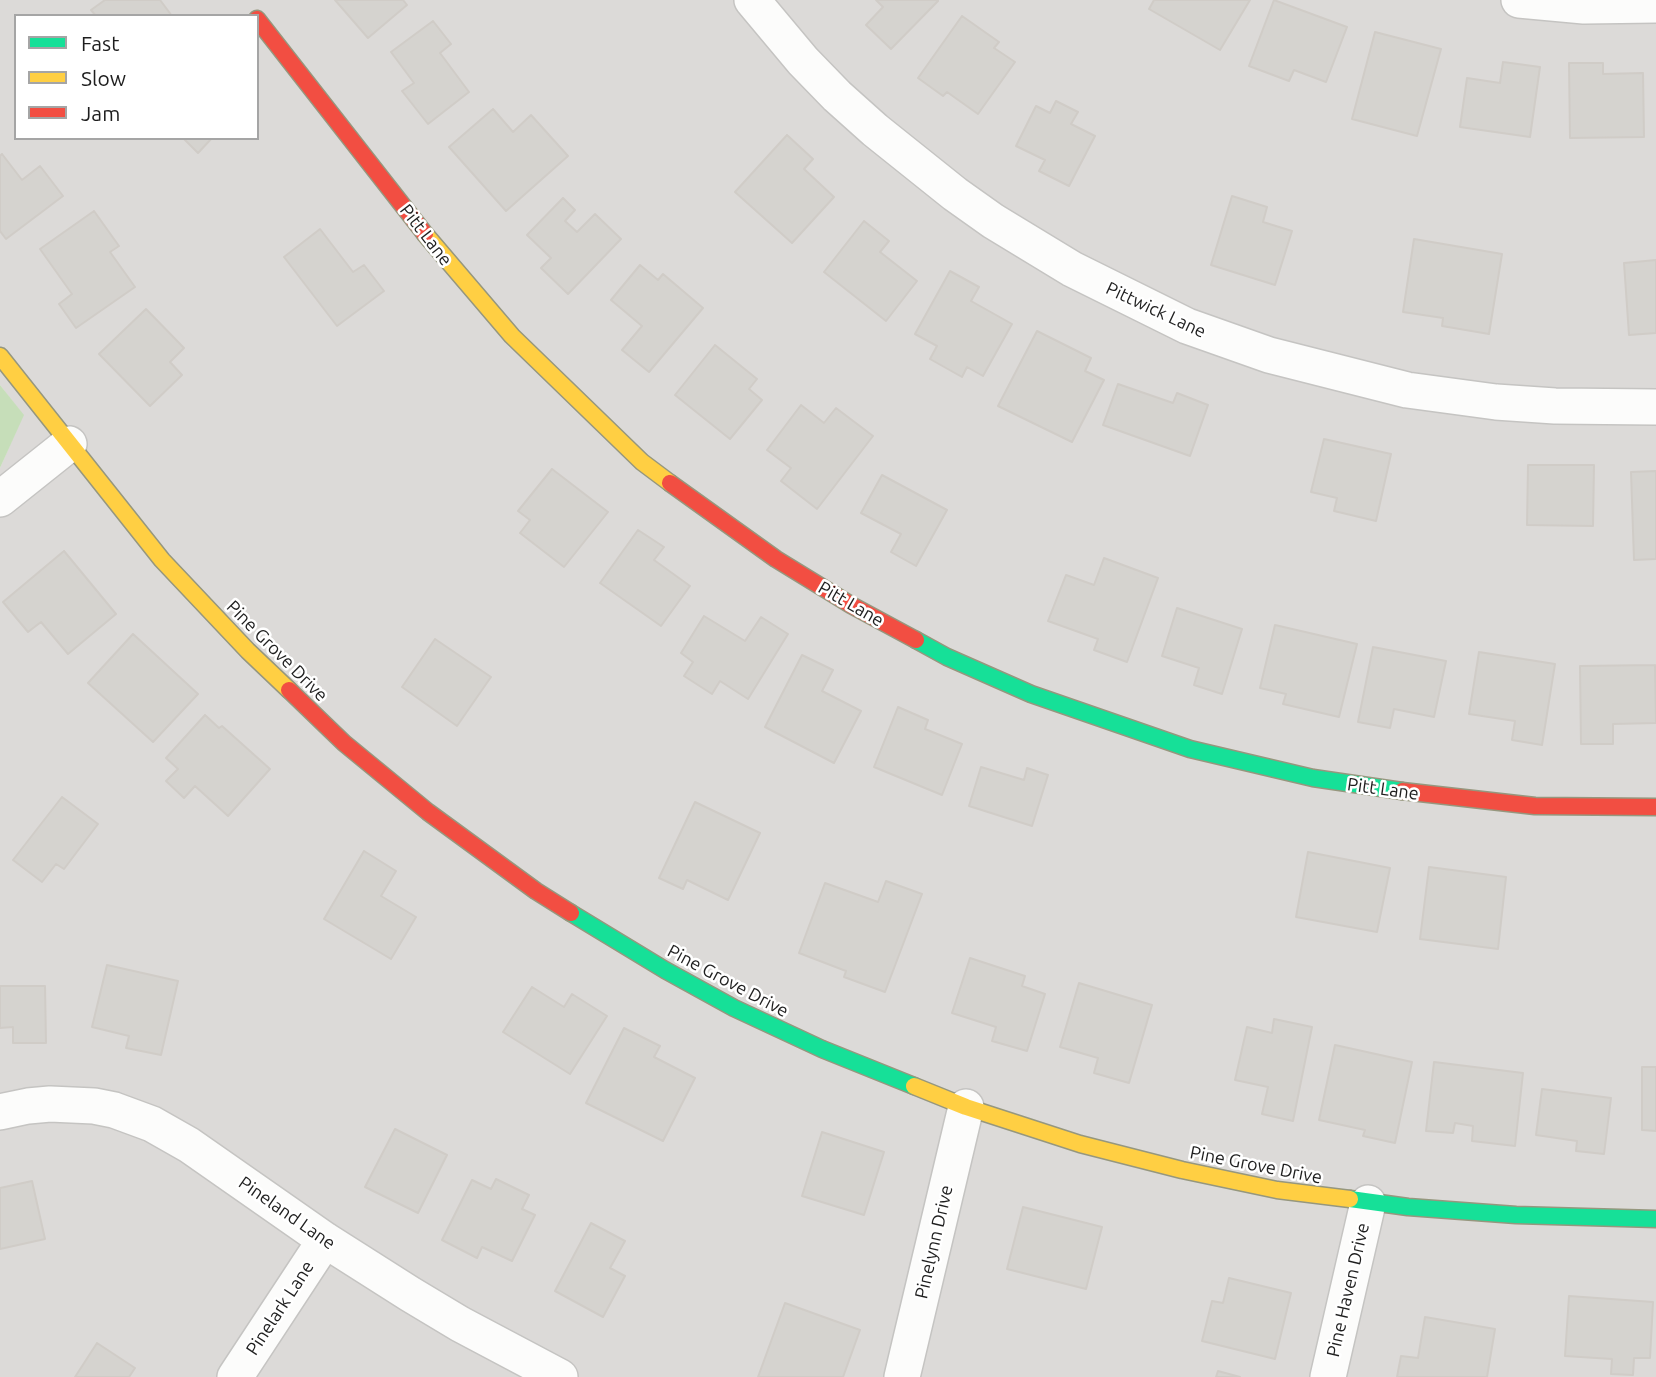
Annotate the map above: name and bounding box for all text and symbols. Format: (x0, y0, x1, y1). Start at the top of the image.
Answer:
legend (14, 14, 259, 140)
text: Fast (81, 31, 119, 55)
text: Slow (81, 66, 126, 90)
text: Jam (81, 101, 120, 125)
street label: Pitt Lane (395, 200, 457, 270)
street label: Pittwick Lane (1103, 277, 1209, 343)
street label: Pitt Lane (814, 577, 888, 631)
street label: Pine Grove Drive (222, 596, 332, 706)
street label: Pitt Lane (1346, 773, 1420, 805)
street label: Pine Grove Drive (664, 940, 792, 1022)
street label: Pine Grove Drive (1188, 1142, 1324, 1188)
street label: Pineland Lane (235, 1172, 339, 1254)
street label: Pinelynn Drive (910, 1183, 958, 1301)
street label: Pine Haven Drive (1322, 1221, 1374, 1359)
street label: Pinelark Lane (242, 1257, 318, 1359)

